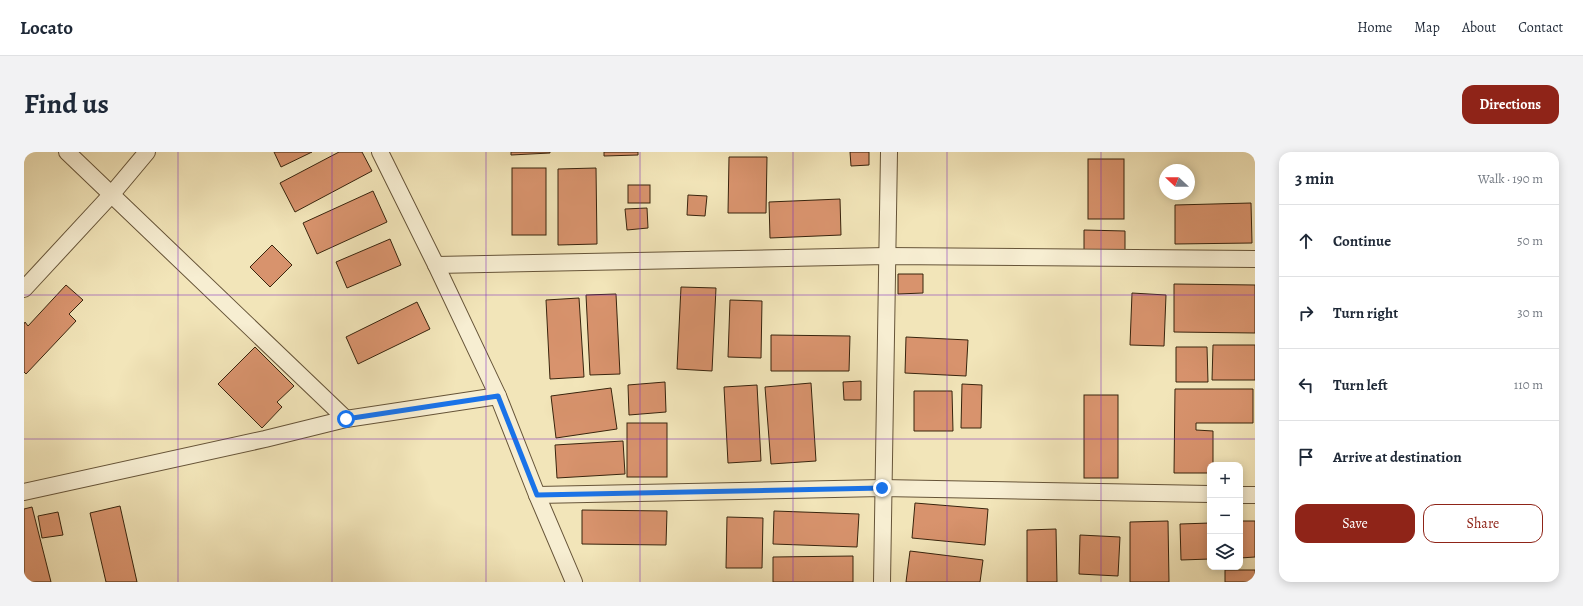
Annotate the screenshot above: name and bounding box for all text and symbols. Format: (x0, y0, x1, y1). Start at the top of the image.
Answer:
text: Locato (20, 15, 73, 41)
text: Home (1357, 18, 1392, 37)
text: Map (1414, 18, 1440, 37)
text: About (1462, 18, 1496, 37)
text: Contact (1518, 18, 1563, 37)
text: Find us (24, 85, 109, 123)
button: Directions (1462, 85, 1559, 124)
north arrow (1159, 164, 1195, 200)
text: 3 min (1295, 167, 1334, 190)
text: Walk · 190 m (1478, 170, 1543, 187)
icon: ahead (1295, 230, 1317, 252)
text: Continue (1333, 231, 1391, 251)
text: 50 m (1517, 232, 1543, 249)
icon: right (1295, 302, 1317, 324)
text: Turn right (1333, 303, 1398, 323)
text: 30 m (1517, 304, 1543, 321)
icon: left (1295, 374, 1317, 396)
text: Turn left (1333, 375, 1388, 395)
text: 110 m (1514, 376, 1543, 393)
route start (337, 410, 355, 428)
icon: arrive (1295, 446, 1317, 468)
text: Arrive at destination (1333, 447, 1462, 467)
map controls (1207, 462, 1243, 570)
button: + (1207, 462, 1243, 498)
route end (873, 479, 891, 497)
button: − (1207, 498, 1243, 534)
button: Save (1295, 504, 1415, 543)
button: Share (1423, 504, 1543, 543)
button: layers (1207, 534, 1243, 570)

